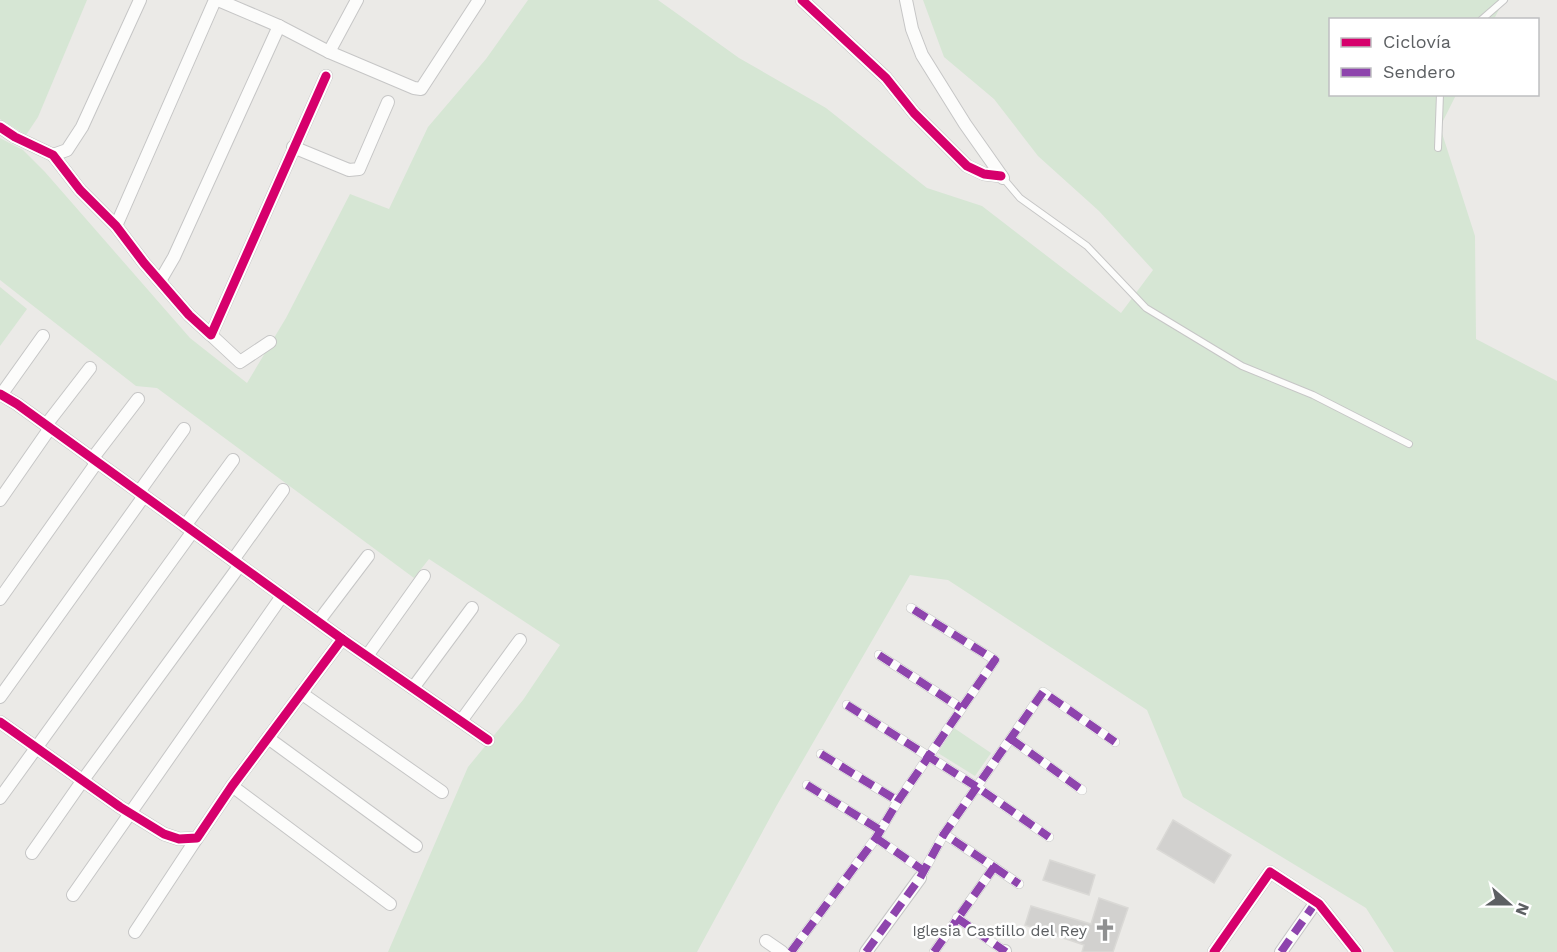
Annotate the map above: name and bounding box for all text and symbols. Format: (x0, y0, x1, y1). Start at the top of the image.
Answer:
legend (1329, 18, 1539, 96)
text: Ciclovía (1383, 31, 1451, 52)
text: Sendero (1383, 61, 1456, 82)
north arrow (1479, 874, 1539, 934)
text: N (1512, 900, 1534, 918)
church icon: Iglesia Castillo del Rey (1092, 917, 1118, 943)
place label: Iglesia Castillo del Rey (912, 921, 1088, 940)

